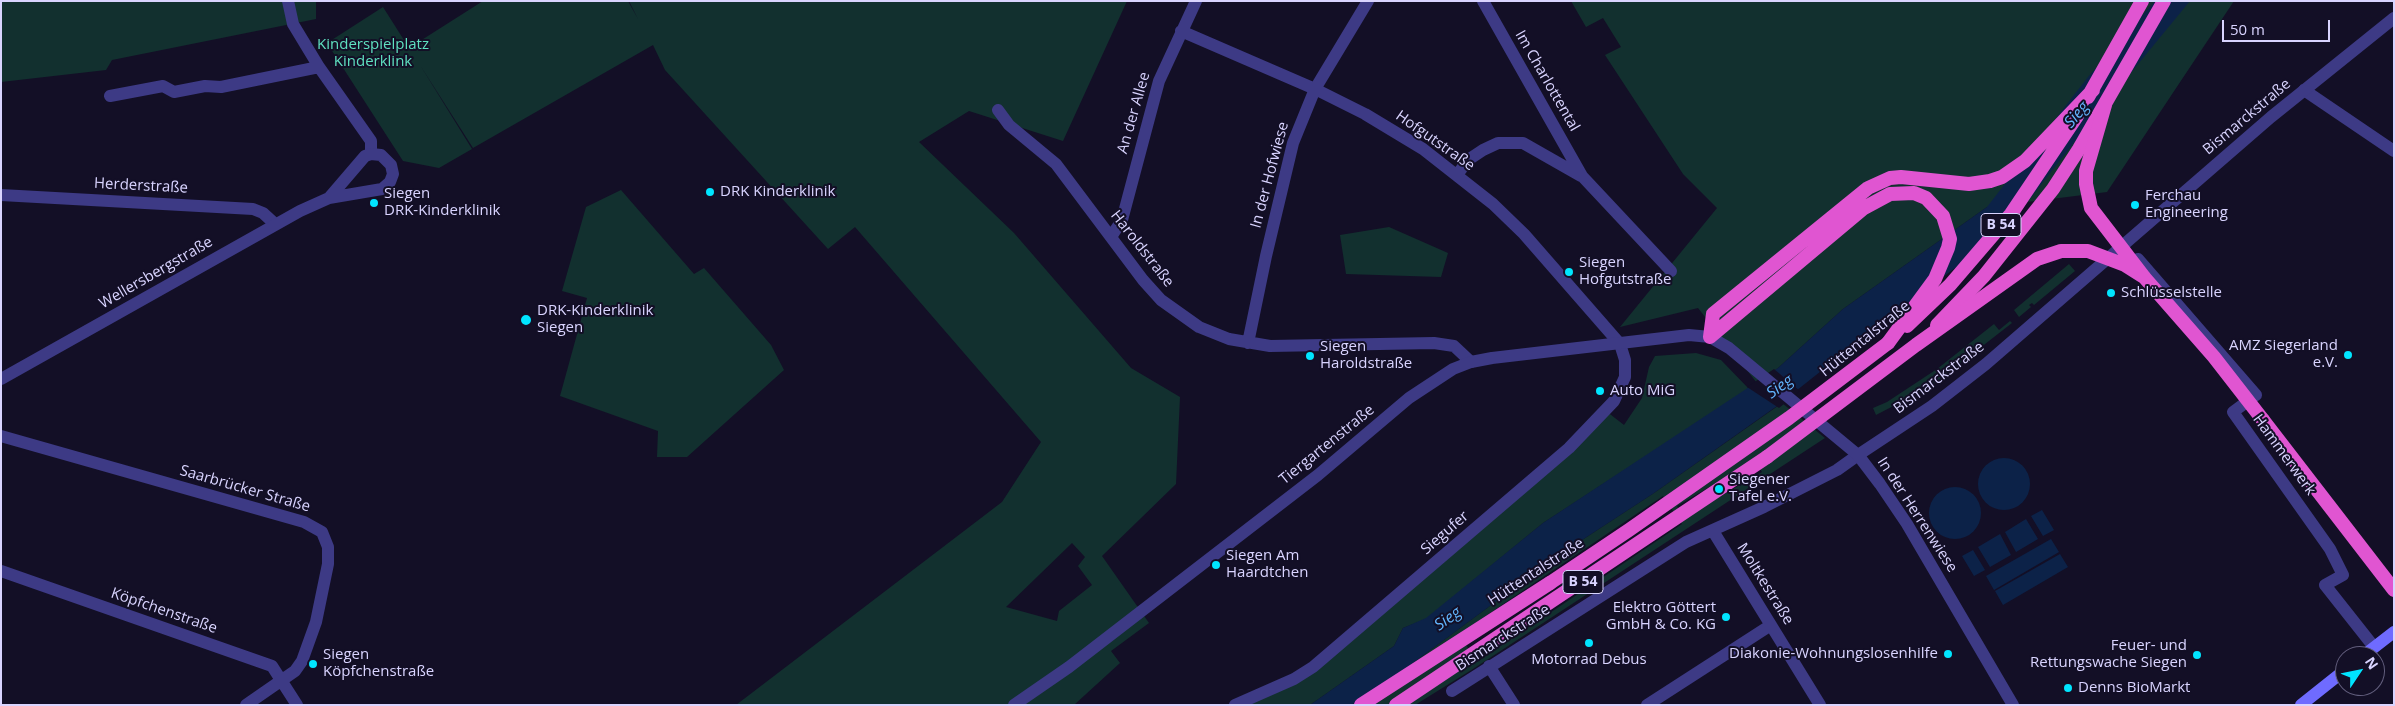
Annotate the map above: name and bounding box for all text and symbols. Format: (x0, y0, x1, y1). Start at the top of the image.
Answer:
scale bar (2225, 10, 2332, 42)
text: 50 m (2230, 19, 2265, 39)
street label: Im Charlottental (1511, 27, 1583, 135)
park label: Kinderspielplatz Kinderklink (317, 36, 429, 71)
street label: An der Allee (1114, 70, 1154, 156)
street label: Bismarckstraße (2200, 75, 2294, 159)
water label: Sieg (2060, 98, 2094, 132)
street label: Hofgutstraße (1392, 107, 1478, 175)
street label: In der Hofwiese (1247, 120, 1293, 230)
street label: Herderstraße (94, 175, 188, 197)
place label: DRK Kinderklinik (720, 183, 835, 201)
place label: Siegen DRK-Kinderklinik (384, 185, 500, 220)
marker: DRK Kinderklinik (704, 186, 716, 198)
place label: Ferchau Engineering (2145, 187, 2228, 222)
marker: Siegen DRK-Kinderklinik (368, 197, 380, 209)
marker: Ferchau Engineering (2129, 199, 2141, 211)
street label: Haroldstraße (1107, 207, 1177, 291)
road number: B 54 (1981, 214, 2021, 236)
street label: Wellersbergstraße (96, 233, 216, 313)
place label: Siegen Hofgutstraße (1579, 254, 1672, 289)
marker: Siegen Hofgutstraße (1563, 266, 1575, 278)
place label: Schlüsselstelle (2121, 284, 2222, 302)
marker: Schlüsselstelle (2105, 287, 2117, 299)
street label: Hüttentalstraße (1816, 297, 1914, 381)
place label: DRK-Kinderklinik Siegen (537, 302, 653, 337)
marker: DRK-Kinderklinik Siegen (519, 313, 533, 327)
place label: AMZ Siegerland e.V. (2229, 337, 2338, 372)
place label: Siegen Haroldstraße (1320, 338, 1412, 373)
street label: Bismarckstraße (1890, 338, 1988, 418)
marker: AMZ Siegerland e.V. (2342, 349, 2354, 361)
marker: Siegen Haroldstraße (1304, 350, 1316, 362)
water label: Sieg (1763, 371, 1797, 403)
place label: Auto MiG (1610, 382, 1675, 400)
marker: Auto MiG (1594, 385, 1606, 397)
street label: Tiergartenstraße (1276, 401, 1378, 489)
street label: Hammerwerk (2249, 411, 2319, 499)
street label: In der Herrenwiese (1873, 454, 1961, 576)
street label: Saarbrücker Straße (178, 462, 312, 516)
place label: Siegener Tafel e.V. (1729, 471, 1792, 506)
marker: Siegener Tafel e.V. (1713, 483, 1725, 495)
street label: Siegufer (1417, 507, 1473, 559)
street label: Hüttentalstraße (1485, 534, 1587, 610)
street label: Moltkestraße (1733, 540, 1797, 628)
place label: Siegen Am Haardtchen (1226, 547, 1308, 582)
marker: Siegen Am Haardtchen (1210, 559, 1222, 571)
road number: B 54 (1563, 570, 1603, 594)
street label: Köpfchenstraße (109, 584, 219, 638)
place label: Elektro Göttert GmbH & Co. KG (1606, 599, 1716, 634)
street label: Bismarckstraße (1452, 601, 1554, 675)
water label: Sieg (1431, 603, 1465, 635)
marker: Elektro Göttert GmbH & Co. KG (1720, 611, 1732, 623)
marker: Motorrad Debus (1583, 637, 1595, 649)
place label: Feuer- und Rettungswache Siegen (2030, 637, 2187, 672)
place label: Diakonie-Wohnungslosenhilfe (1729, 645, 1938, 663)
place label: Siegen Köpfchenstraße (323, 646, 434, 681)
north arrow (2335, 646, 2385, 696)
marker: Diakonie-Wohnungslosenhilfe (1942, 648, 1954, 660)
marker: Feuer- und Rettungswache Siegen (2191, 649, 2203, 661)
place label: Motorrad Debus (1531, 651, 1647, 669)
text: N (2361, 653, 2383, 673)
marker: Siegen Köpfchenstraße (307, 658, 319, 670)
place label: Denns BioMarkt (2078, 679, 2190, 697)
marker: Denns BioMarkt (2062, 682, 2074, 694)

